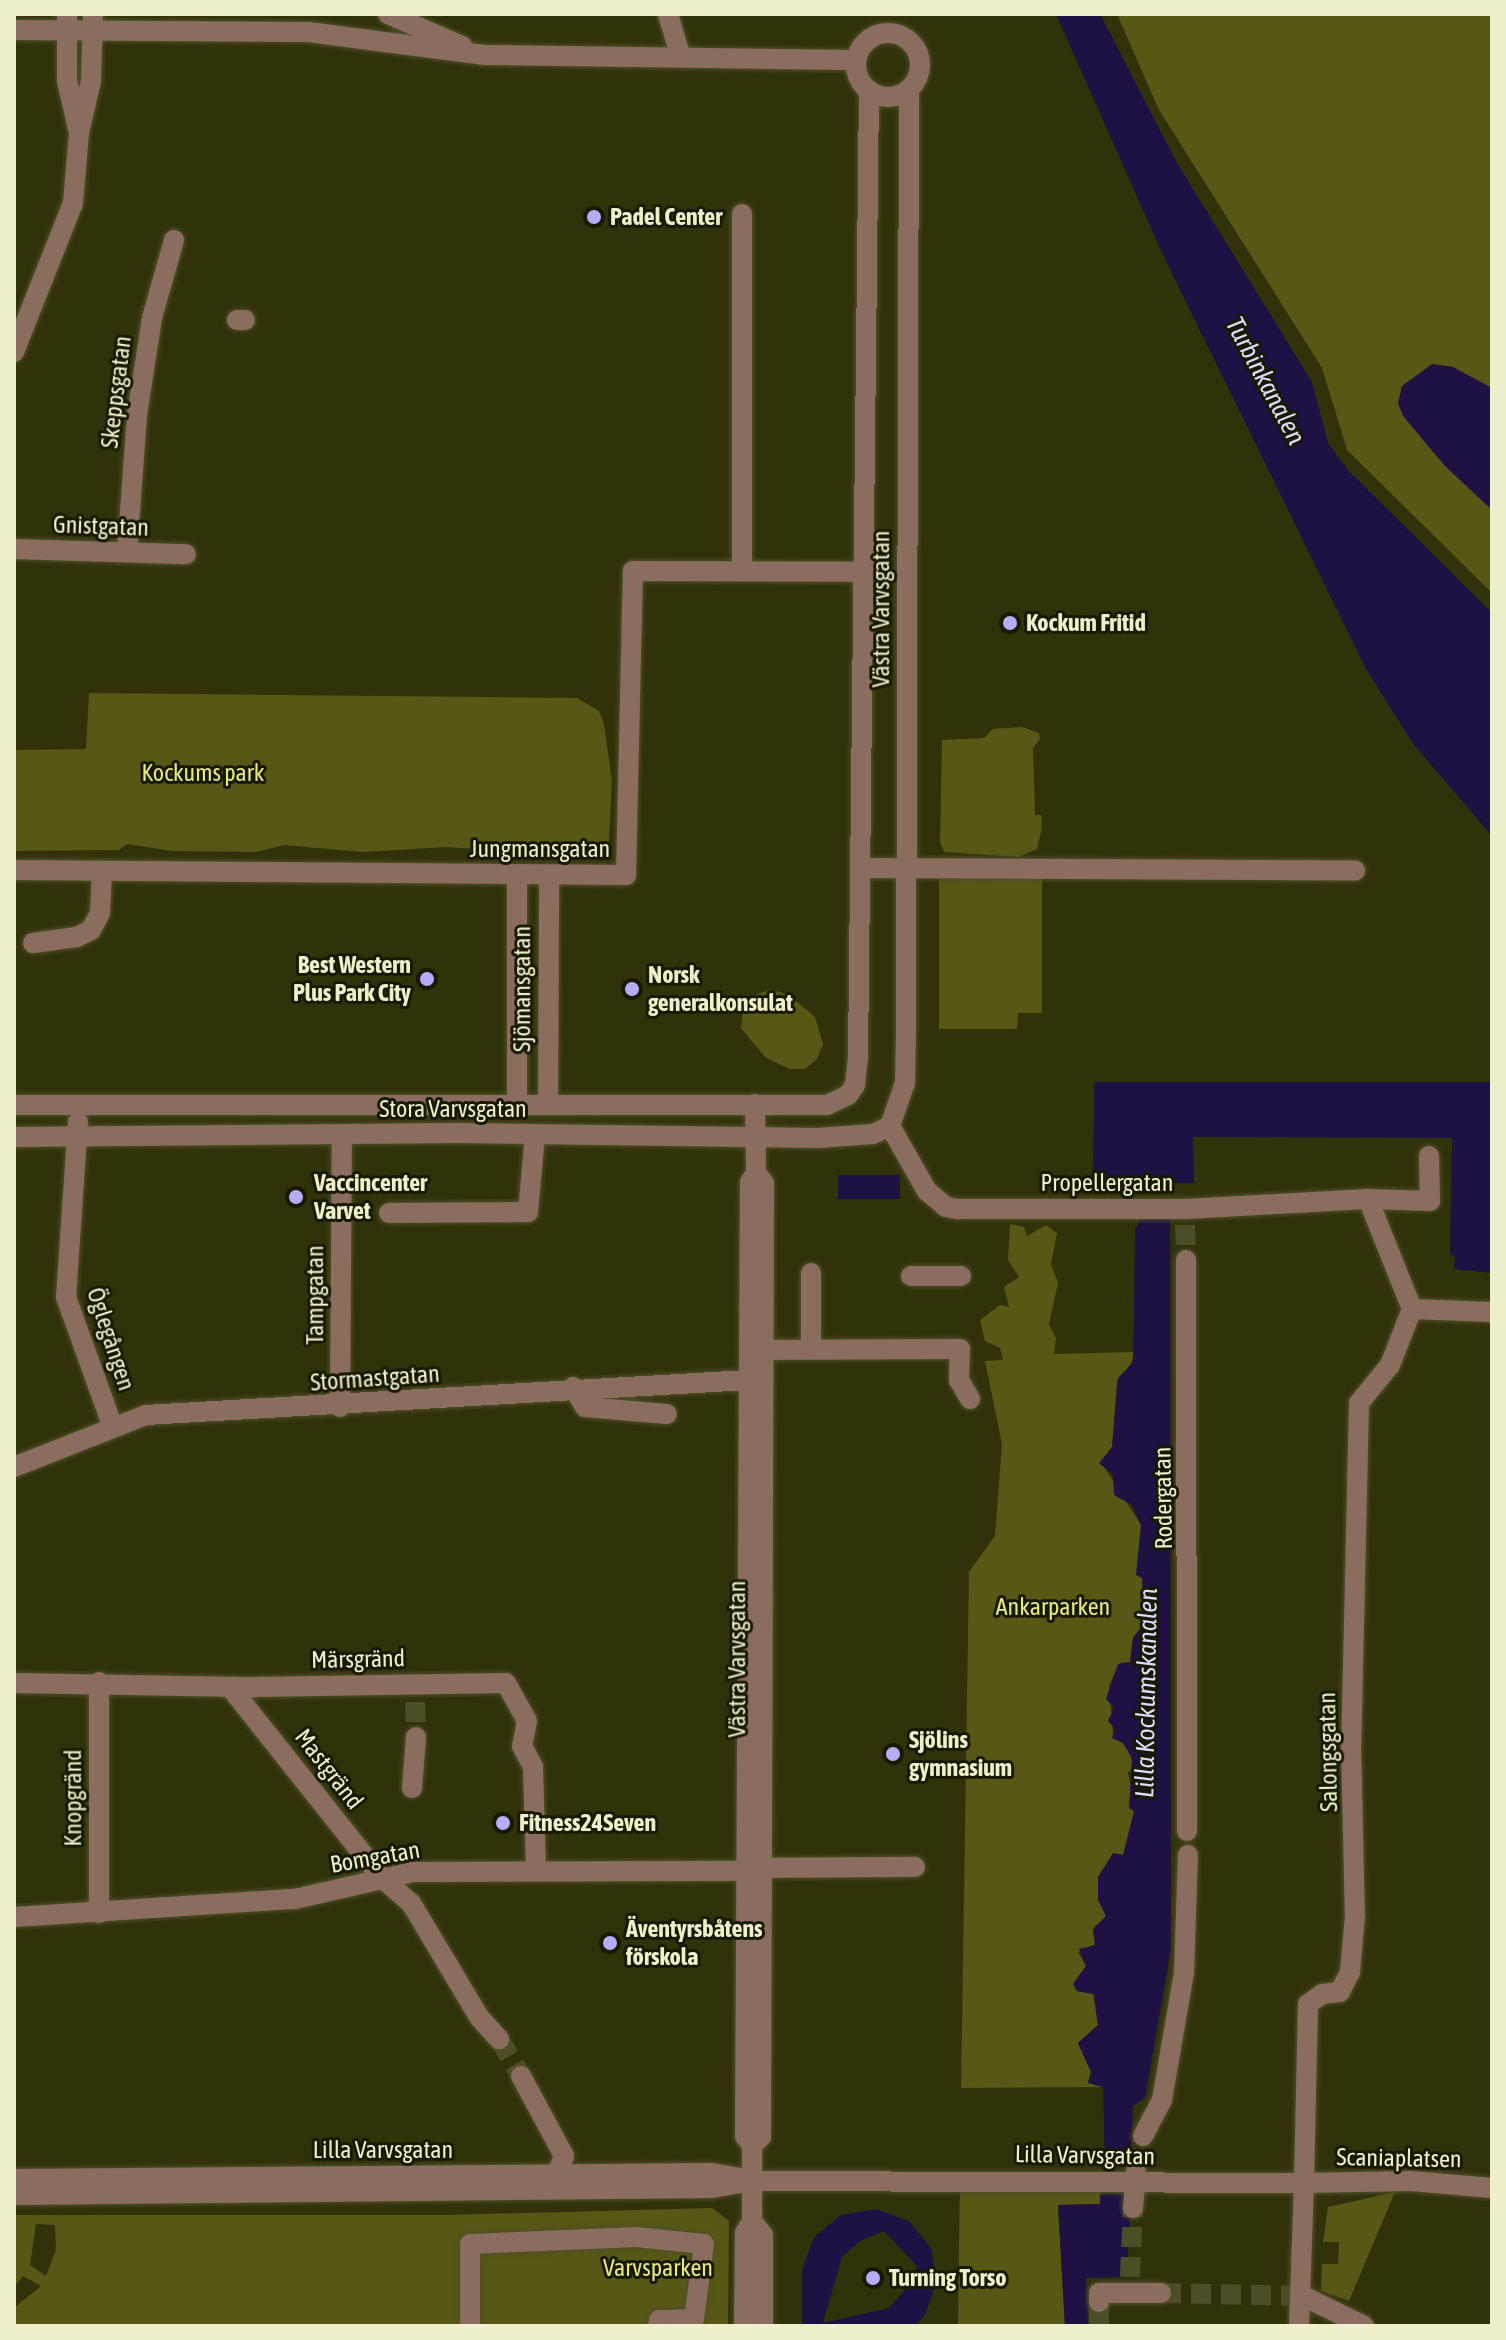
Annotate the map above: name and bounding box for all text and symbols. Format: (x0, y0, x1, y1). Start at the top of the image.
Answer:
place label: Padel Center (610, 203, 722, 231)
marker: Padel Center (585, 208, 603, 226)
water label: Turbinkanalen (1218, 312, 1312, 450)
street label: Skeppsgatan (95, 334, 137, 450)
street label: Gnistgatan (53, 510, 149, 542)
street label: Västra Varvsgatan (867, 531, 895, 687)
place label: Kockum Fritid (1026, 609, 1146, 637)
marker: Kockum Fritid (1001, 614, 1019, 632)
park label: Kockums park (142, 759, 264, 787)
street label: Jungmansgatan (470, 835, 610, 863)
street label: Sjömansgatan (508, 926, 536, 1052)
place label: Best Western Plus Park City (293, 951, 411, 1007)
place label: Norsk generalkonsulat (648, 961, 793, 1017)
marker: Best Western Plus Park City (418, 970, 436, 988)
marker: Norsk generalkonsulat (623, 980, 641, 998)
street label: Stora Varvsgatan (379, 1095, 527, 1123)
place label: Vaccincenter Varvet (314, 1169, 427, 1225)
street label: Propellergatan (1041, 1169, 1173, 1197)
marker: Vaccincenter Varvet (285, 1186, 307, 1208)
street label: Tampgatan (301, 1245, 329, 1345)
street label: Öglegången (81, 1284, 141, 1394)
street label: Stormastgatan (309, 1359, 441, 1397)
street label: Rodergatan (1148, 1446, 1178, 1550)
street label: Västra Varvsgatan (723, 1581, 751, 1737)
water label: Lilla Kockumskanalen (1130, 1588, 1164, 1798)
park label: Ankarparken (996, 1593, 1110, 1621)
street label: Märsgränd (311, 1644, 405, 1674)
street label: Salongsgatan (1313, 1692, 1343, 1812)
street label: Mastgränd (289, 1723, 369, 1815)
place label: Sjölins gymnasium (909, 1726, 1012, 1782)
marker: Sjölins gymnasium (884, 1745, 902, 1763)
street label: Knopgränd (59, 1749, 87, 1847)
place label: Fitness24Seven (519, 1809, 656, 1837)
marker: Fitness24Seven (494, 1814, 512, 1832)
street label: Bomgatan (328, 1835, 422, 1879)
place label: Äventyrsbåtens förskola (626, 1915, 763, 1971)
marker: Äventyrsbåtens förskola (601, 1934, 619, 1952)
street label: Lilla Varvsgatan (313, 2136, 453, 2164)
street label: Lilla Varvsgatan (1015, 2139, 1155, 2171)
street label: Scaniaplatsen (1336, 2143, 1462, 2173)
park label: Varvsparken (603, 2254, 713, 2282)
place label: Turning Torso (889, 2264, 1007, 2292)
marker: Turning Torso (864, 2269, 882, 2287)

